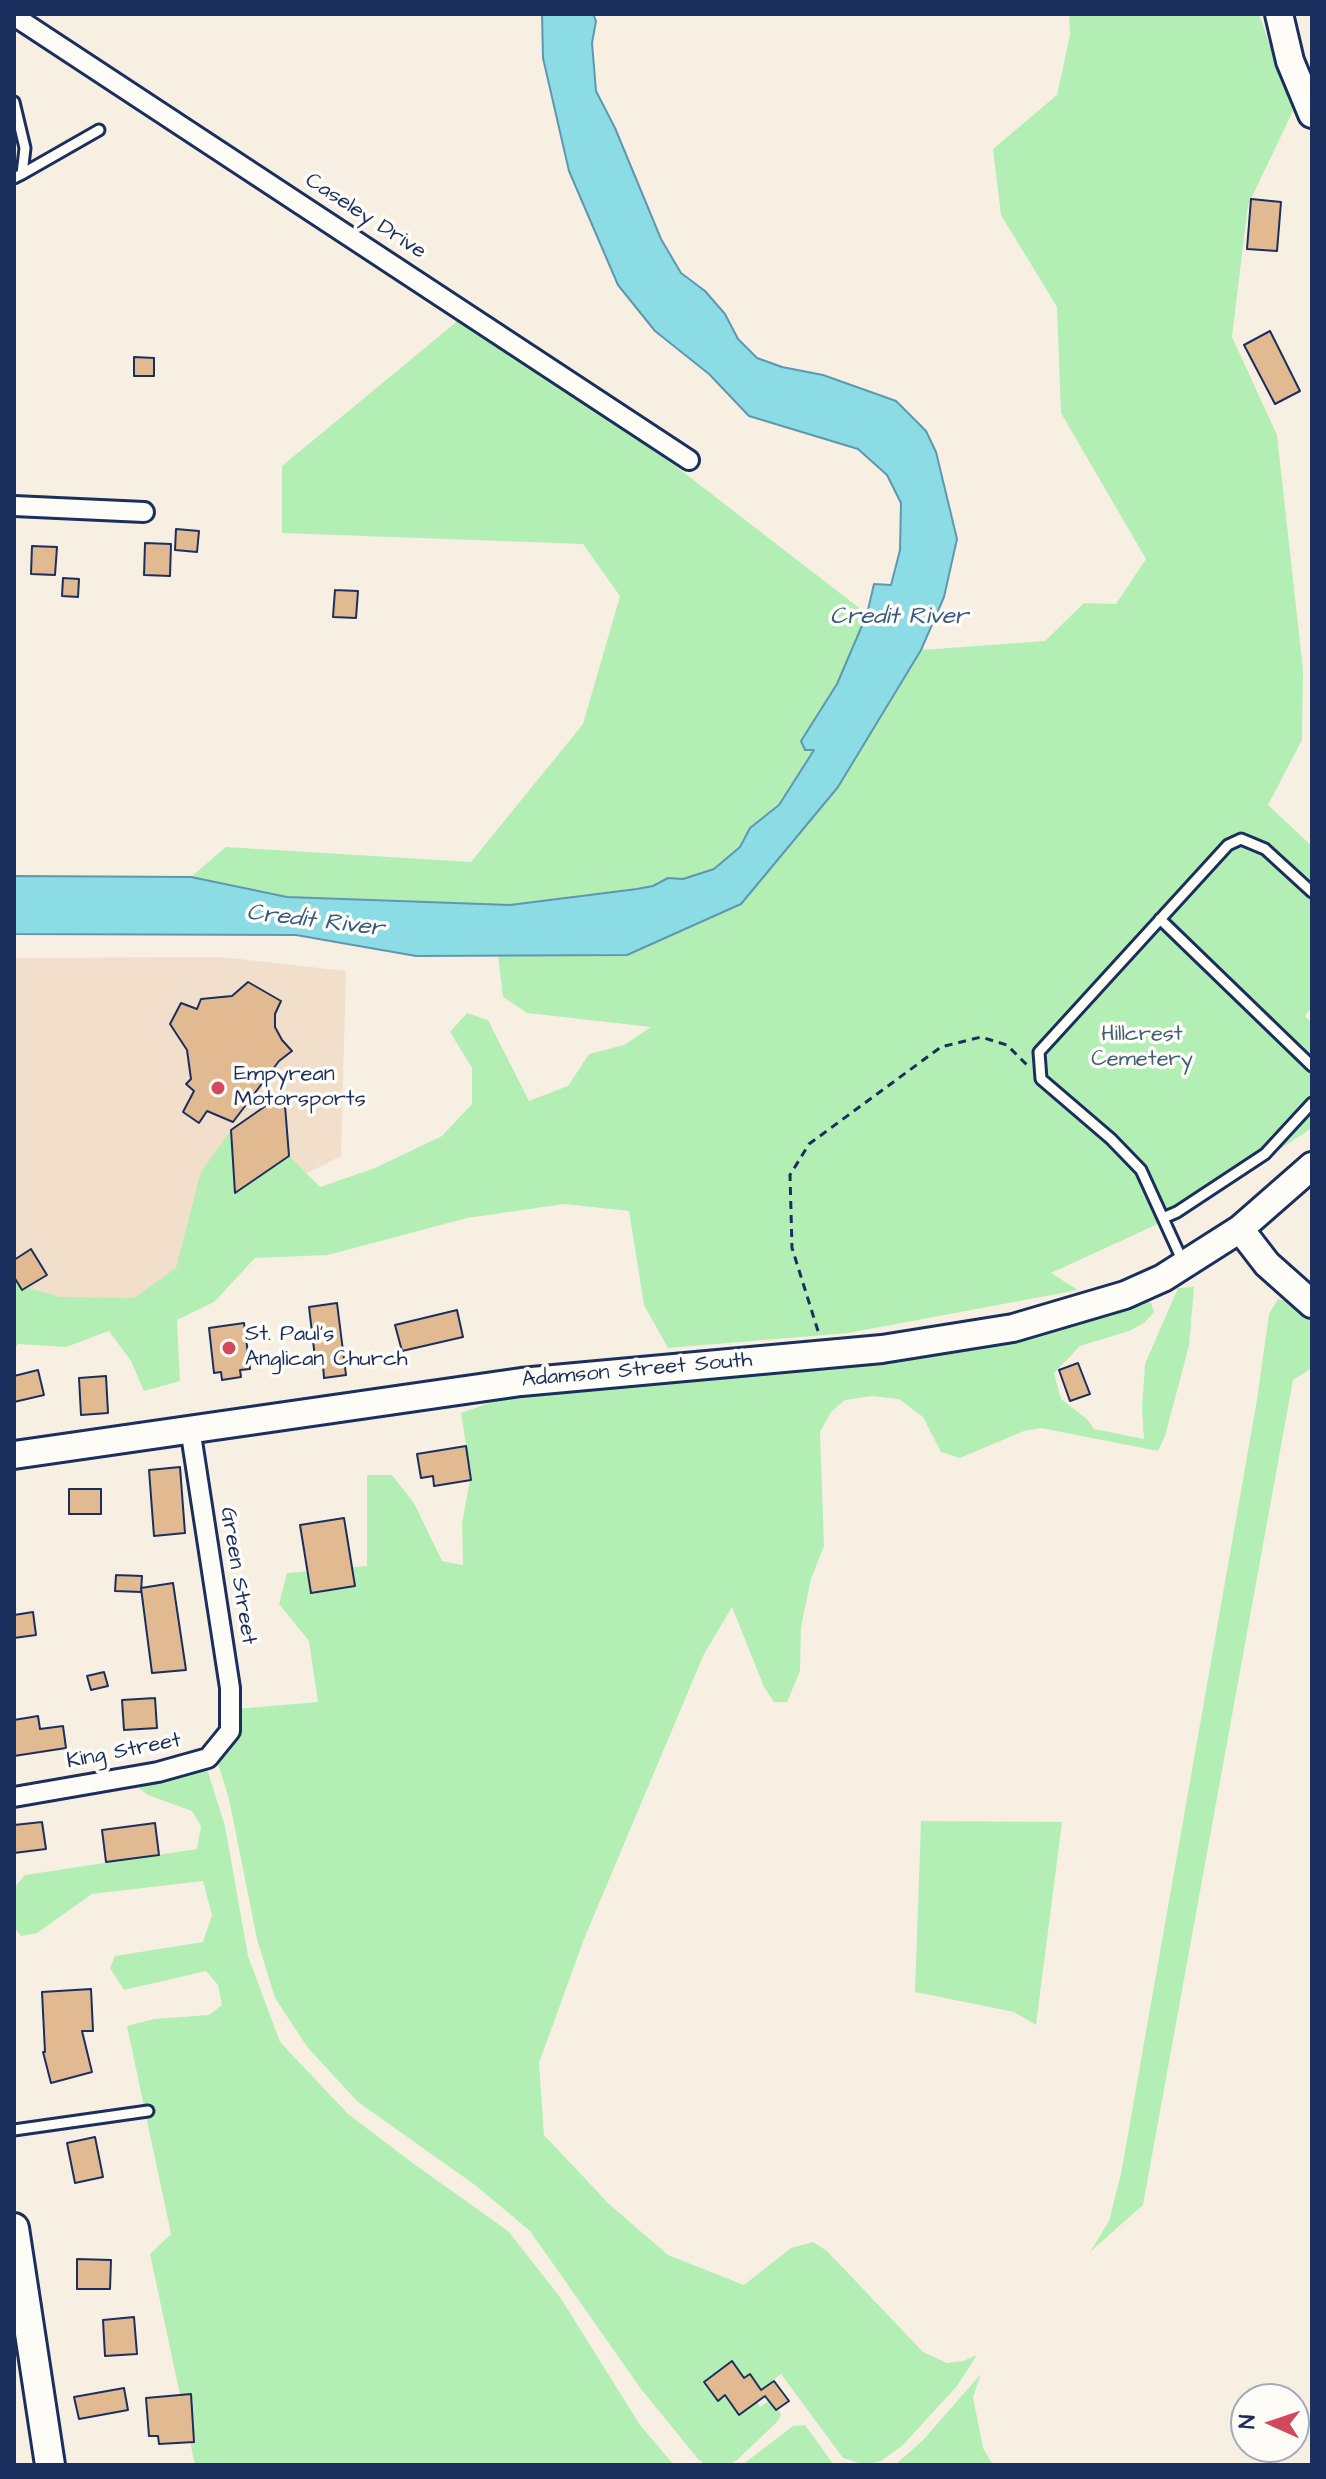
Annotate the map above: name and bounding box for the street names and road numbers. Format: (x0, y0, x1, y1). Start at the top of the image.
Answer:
street label: Caseley Drive (300, 168, 430, 266)
street label: Adamson Street South (521, 1348, 753, 1394)
street label: Green Street (213, 1505, 261, 1647)
street label: King Street (65, 1728, 183, 1776)

